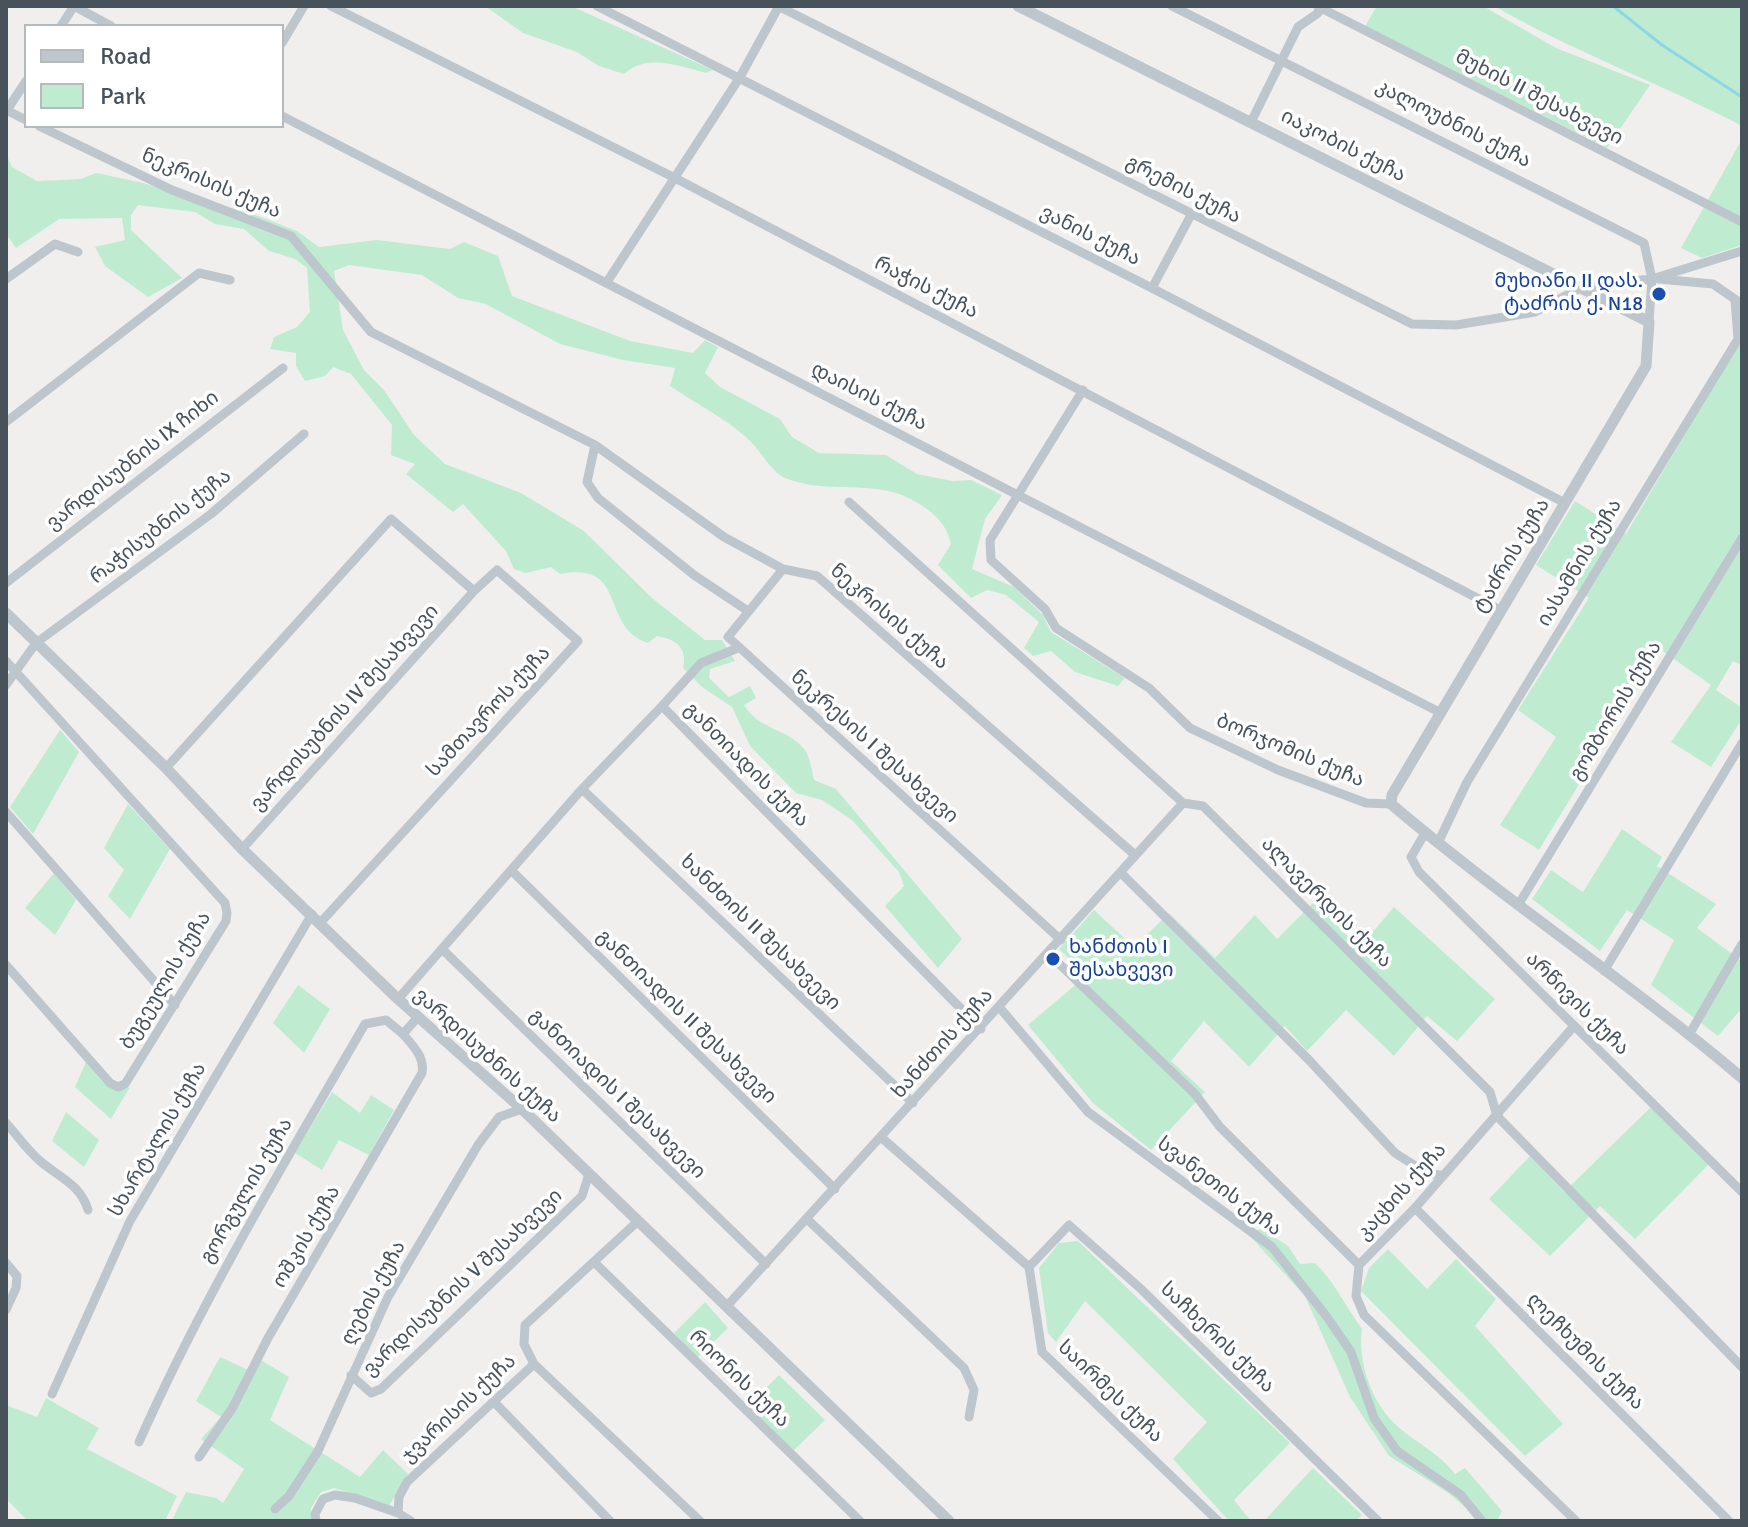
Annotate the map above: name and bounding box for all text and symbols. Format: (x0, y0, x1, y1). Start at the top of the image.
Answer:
legend (24, 24, 284, 128)
text: Road (100, 41, 151, 71)
street label: მუხის II შესახვევი (1451, 45, 1627, 151)
street label: კალოუბნის ქუჩა (1371, 75, 1535, 173)
text: Park (100, 81, 146, 111)
street label: იაკობის ქუჩა (1277, 104, 1409, 188)
street label: ნეკრისის ქუჩა (138, 144, 284, 224)
street label: გრემის ქუჩა (1121, 151, 1245, 229)
street label: ვანის ქუჩა (1036, 201, 1144, 271)
street label: რაჭის ქუჩა (870, 252, 982, 324)
place label: მუხიანი II დას. ტაძრის ქ. N18 (1494, 270, 1643, 317)
marker: მუხიანი II დას. ტაძრის ქ. N18 (1650, 285, 1668, 303)
street label: დაისის ქუჩა (807, 358, 931, 436)
street label: ვარდისუბნის IX ჩიხი (42, 386, 224, 536)
street label: რაჭისუბნის ქუჩა (86, 464, 236, 590)
street label: ტაძრის ქუჩა (1468, 494, 1556, 618)
street label: იასამნის ქუჩა (1533, 495, 1627, 631)
street label: ნეკრისის ქუჩა (825, 559, 953, 675)
street label: ვარდისუბნის IV შესახვევი (246, 600, 444, 816)
street label: გომბორის ქუჩა (1565, 637, 1667, 785)
street label: სამთავროს ქუჩა (422, 642, 556, 782)
street label: ნეკრესის I შესახვევი (785, 665, 963, 829)
street label: განთიადის ქუჩა (678, 697, 814, 833)
street label: ბორჯომის ქუჩა (1212, 709, 1368, 793)
street label: ალავერდის ქუჩა (1256, 833, 1396, 973)
street label: ხანძთის II შესახვევი (675, 850, 845, 1016)
street label: ბუგეულის ქუჩა (115, 908, 217, 1054)
street label: განთიადის II შესახვევი (591, 925, 781, 1109)
place label: ხანძთის I შესახვევი (1069, 936, 1174, 983)
street label: არწივის ქუჩა (1520, 947, 1634, 1061)
marker: ხანძთის I შესახვევი (1044, 950, 1062, 968)
street label: ვარდისუბნის ქუჩა (408, 984, 566, 1128)
street label: ხანძთის ქუჩა (887, 984, 999, 1104)
street label: განთიადის I შესახვევი (524, 1004, 710, 1184)
street label: სხარტალის ქუჩა (104, 1059, 212, 1221)
street label: გორგულის ქუჩა (196, 1114, 298, 1268)
street label: სვანეთის ქუჩა (1152, 1132, 1286, 1242)
street label: კაცხის ქუჩა (1352, 1139, 1452, 1245)
street label: ოშკის ქუჩა (268, 1182, 346, 1292)
street label: ვარდისუბნის V შესახვევი (358, 1184, 568, 1382)
street label: ღების ქუჩა (337, 1237, 411, 1349)
street label: საჩხერის ქუჩა (1155, 1277, 1279, 1399)
street label: ლეჩხუმის ქუჩა (1521, 1288, 1649, 1416)
street label: რიონის ქუჩა (684, 1325, 794, 1433)
street label: საირმეს ქუჩა (1052, 1336, 1168, 1448)
street label: ჯვარისის ქუჩა (397, 1350, 521, 1468)

